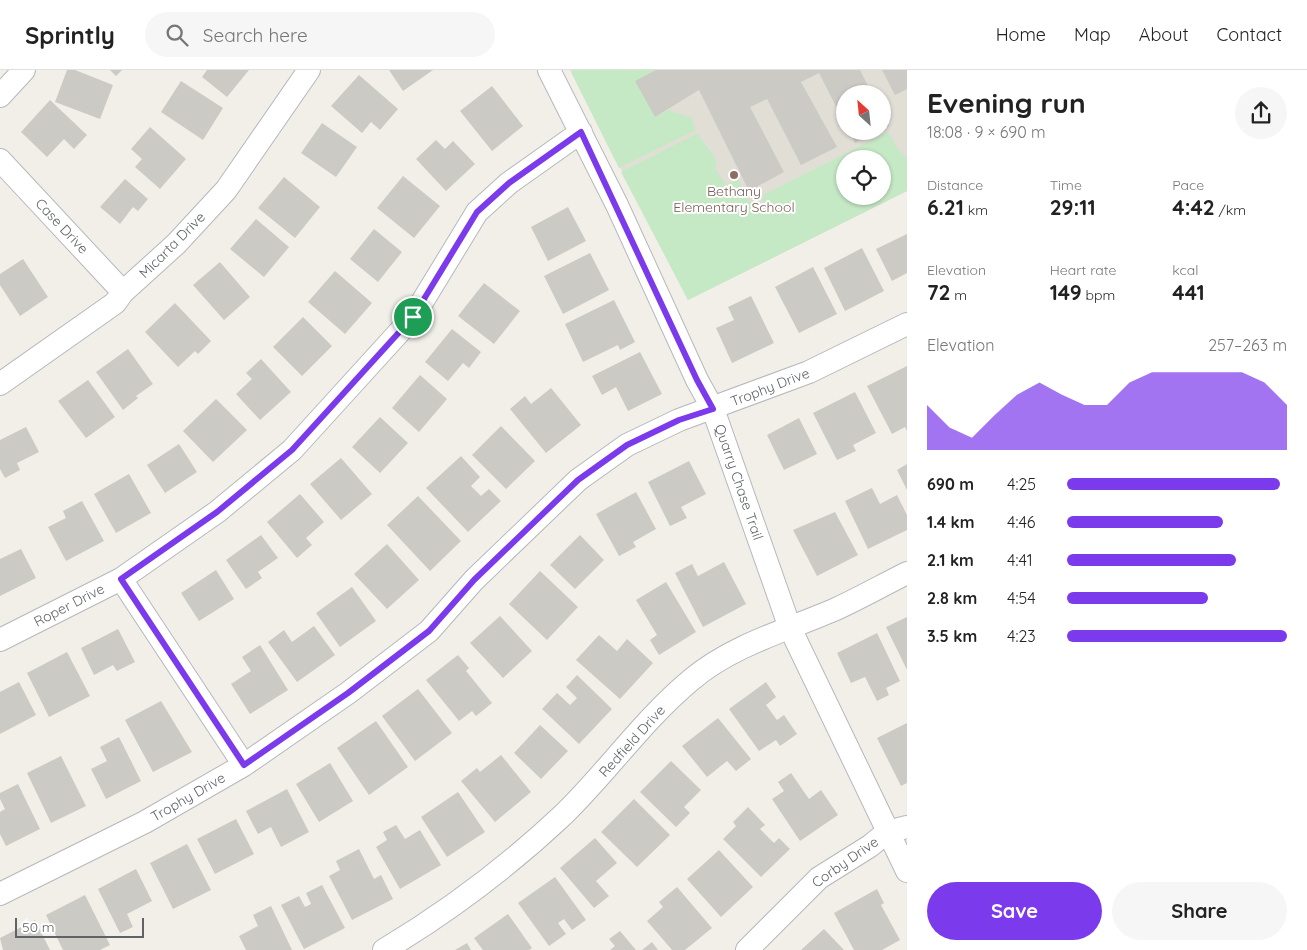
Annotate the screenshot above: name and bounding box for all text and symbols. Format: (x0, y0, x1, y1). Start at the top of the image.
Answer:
search box (145, 12, 495, 57)
text: Sprintly (25, 20, 115, 50)
icon: search (163, 21, 191, 49)
text: Search here (203, 23, 308, 47)
text: Home (996, 23, 1046, 46)
text: Map (1074, 23, 1111, 46)
text: About (1139, 23, 1189, 46)
text: Contact (1217, 23, 1282, 46)
north arrow (836, 85, 891, 140)
map controls (836, 85, 891, 205)
text: Evening run (927, 85, 1086, 120)
button: share (1235, 87, 1287, 139)
text: 18:08 · 9 × 690 m (927, 122, 1046, 142)
button: locate (836, 150, 891, 205)
marker: Bethany Elementary School (728, 169, 740, 181)
text: Distance (927, 176, 983, 194)
text: Time (1050, 176, 1082, 194)
text: Pace (1172, 176, 1204, 194)
place label: Bethany Elementary School (673, 182, 795, 216)
street label: Case Drive (32, 194, 92, 258)
text: 6.21 (927, 194, 964, 220)
text: 29:11 (1050, 194, 1096, 220)
text: 4:42 (1172, 194, 1215, 220)
text: km (964, 201, 988, 219)
text: /km (1215, 201, 1246, 219)
street label: Micarta Drive (135, 208, 209, 282)
text: Elevation (927, 261, 986, 279)
text: Heart rate (1050, 261, 1116, 279)
text: kcal (1172, 261, 1198, 279)
text: 72 (927, 279, 950, 305)
text: 149 (1050, 279, 1082, 305)
text: 441 (1172, 279, 1205, 305)
text: m (950, 286, 967, 304)
text: bpm (1082, 286, 1115, 304)
pin (392, 296, 434, 338)
icon: arrive (399, 303, 427, 331)
text: Elevation (927, 335, 994, 355)
text: 257–263 m (1208, 335, 1287, 355)
street label: Trophy Drive (728, 364, 812, 410)
street label: Quarry Chase Trail (711, 422, 767, 542)
text: 690 m (927, 474, 974, 494)
text: 4:25 (1007, 474, 1036, 494)
text: 1.4 km (927, 512, 974, 532)
text: 4:46 (1007, 512, 1035, 532)
text: 2.1 km (927, 550, 974, 570)
text: 4:41 (1007, 550, 1033, 570)
street label: Roper Drive (31, 579, 107, 631)
text: 2.8 km (927, 588, 977, 608)
text: 4:54 (1007, 588, 1036, 608)
text: 3.5 km (927, 626, 977, 646)
text: 4:23 (1007, 626, 1036, 646)
street label: Redfield Drive (595, 701, 669, 781)
street label: Trophy Drive (148, 768, 229, 826)
street label: Corby Drive (808, 833, 882, 891)
button: Save (927, 882, 1102, 940)
button: Share (1112, 882, 1287, 940)
scale bar (15, 915, 144, 938)
text: 50 m (22, 918, 55, 936)

